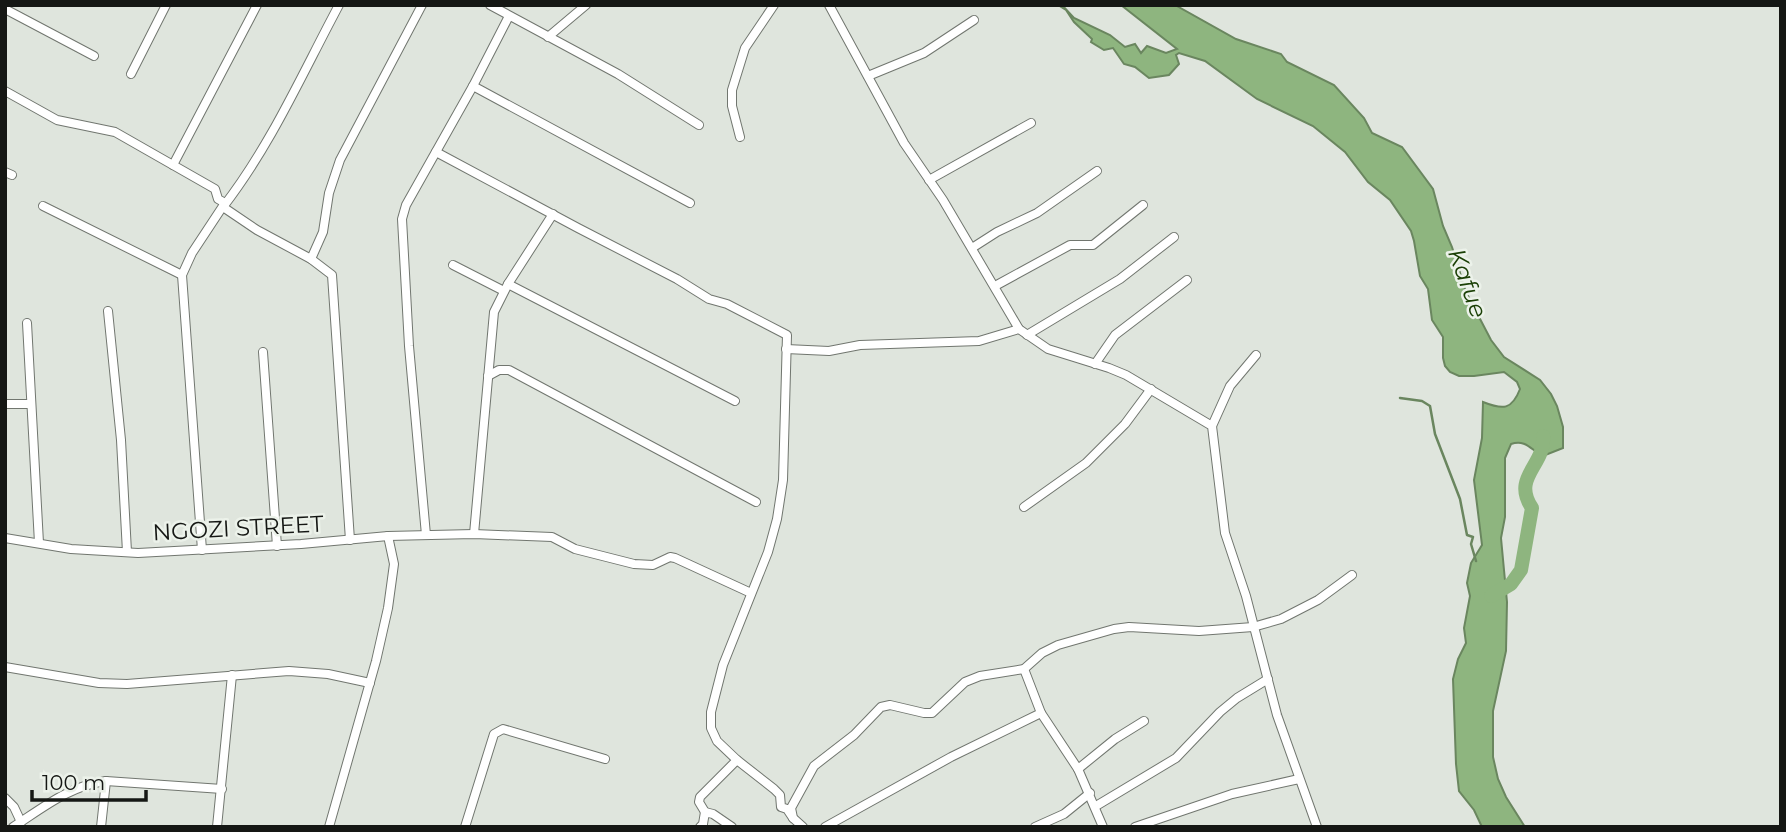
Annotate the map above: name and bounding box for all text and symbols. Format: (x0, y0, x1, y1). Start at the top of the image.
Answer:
water label: Kafue (1442, 244, 1494, 322)
street label: NGOZI STREET (152, 509, 325, 546)
scale bar (32, 758, 145, 802)
text: 100 m (42, 770, 105, 795)

